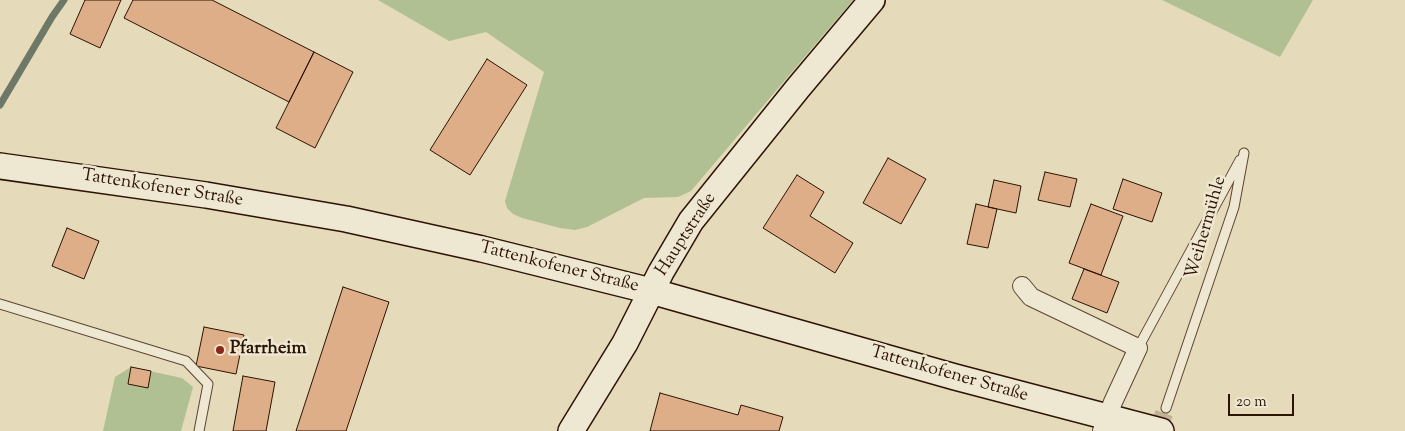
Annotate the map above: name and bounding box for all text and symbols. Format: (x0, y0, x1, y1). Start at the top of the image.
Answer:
street label: Tattenkofener Straße (80, 166, 244, 212)
street label: Weihermühle (1182, 174, 1232, 282)
street label: Hauptstraße (652, 189, 722, 281)
street label: Tattenkofener Straße (477, 238, 641, 298)
place label: Pfarrheim (230, 339, 306, 361)
street label: Tattenkofener Straße (868, 342, 1030, 408)
marker: Pfarrheim (214, 344, 226, 356)
scale bar (1230, 384, 1296, 416)
text: 20 m (1236, 392, 1267, 413)

